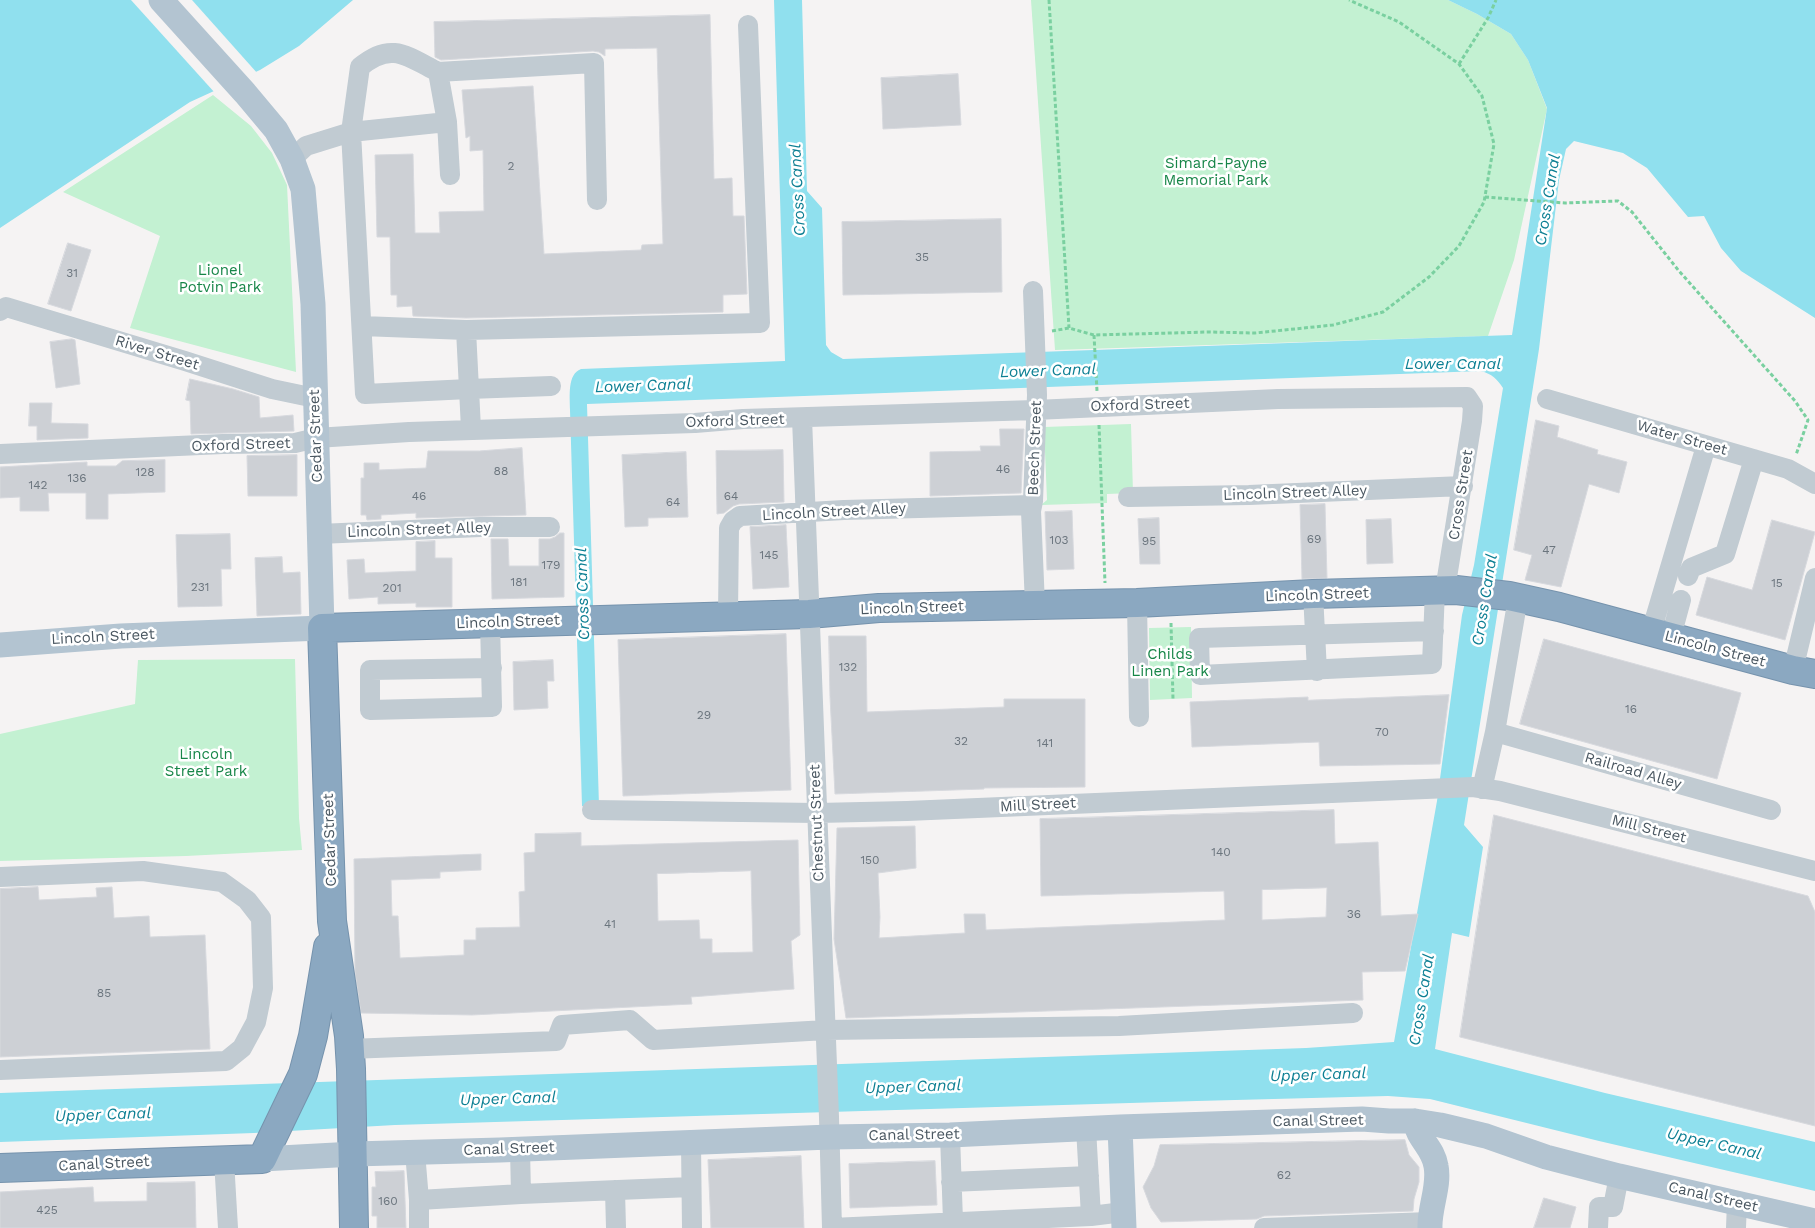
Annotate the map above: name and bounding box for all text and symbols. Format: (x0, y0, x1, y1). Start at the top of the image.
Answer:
water label: Cross Canal (786, 143, 810, 237)
water label: Cross Canal (1531, 153, 1565, 247)
park label: Simard-Payne Memorial Park (1163, 155, 1269, 190)
house number: 2 (508, 159, 514, 173)
house number: 35 (915, 250, 929, 264)
park label: Lionel Potvin Park (179, 262, 261, 297)
house number: 31 (66, 266, 78, 280)
street label: River Street (113, 332, 201, 374)
water label: Lower Canal (1405, 354, 1501, 374)
water label: Lower Canal (1000, 360, 1096, 382)
water label: Lower Canal (595, 375, 691, 397)
street label: Cedar Street (305, 389, 327, 483)
street label: Oxford Street (1090, 394, 1190, 416)
street label: Beech Street (1024, 400, 1046, 496)
street label: Oxford Street (685, 410, 785, 432)
street label: Water Street (1635, 416, 1729, 460)
street label: Oxford Street (191, 434, 291, 456)
street label: Cross Street (1445, 449, 1477, 541)
house number: 46 (996, 462, 1010, 476)
house number: 88 (494, 464, 508, 478)
house number: 128 (135, 465, 155, 479)
house number: 136 (68, 471, 86, 485)
house number: 142 (28, 478, 48, 492)
street label: Lincoln Street Alley (1223, 481, 1367, 505)
house number: 46 (412, 489, 426, 503)
house number: 64 (724, 489, 738, 503)
house number: 64 (666, 495, 680, 509)
street label: Lincoln Street Alley (762, 499, 906, 525)
street label: Lincoln Street Alley (347, 518, 491, 542)
house number: 69 (1307, 532, 1321, 546)
house number: 103 (1050, 533, 1068, 547)
house number: 95 (1142, 534, 1156, 548)
house number: 47 (1542, 543, 1556, 557)
water label: Cross Canal (572, 547, 594, 641)
house number: 145 (760, 548, 778, 562)
water label: Cross Canal (1468, 553, 1502, 647)
house number: 179 (542, 558, 560, 572)
house number: 181 (511, 575, 527, 589)
house number: 15 (1771, 576, 1783, 590)
house number: 231 (191, 580, 209, 594)
house number: 201 (382, 581, 402, 595)
street label: Lincoln Street (1265, 584, 1369, 606)
street label: Lincoln Street (860, 597, 964, 619)
street label: Lincoln Street (456, 611, 560, 633)
street label: Lincoln Street (51, 625, 155, 649)
street label: Lincoln Street (1663, 627, 1767, 671)
park label: Childs Linen Park (1131, 646, 1209, 681)
house number: 132 (839, 660, 857, 674)
house number: 16 (1625, 702, 1637, 716)
house number: 29 (697, 708, 711, 722)
house number: 70 (1375, 725, 1389, 739)
house number: 32 (954, 734, 968, 748)
house number: 141 (1037, 736, 1053, 750)
park label: Lincoln Street Park (165, 746, 247, 781)
street label: Railroad Alley (1582, 749, 1684, 793)
street label: Chestnut Street (806, 764, 828, 882)
street label: Cedar Street (319, 793, 341, 887)
street label: Mill Street (999, 794, 1077, 816)
street label: Mill Street (1610, 811, 1688, 847)
house number: 140 (1211, 845, 1231, 859)
house number: 150 (860, 853, 880, 867)
house number: 36 (1347, 907, 1361, 921)
house number: 41 (604, 917, 616, 931)
water label: Cross Canal (1405, 953, 1439, 1047)
house number: 85 (97, 986, 111, 1000)
water label: Upper Canal (1270, 1064, 1366, 1086)
water label: Upper Canal (865, 1076, 961, 1098)
water label: Upper Canal (460, 1088, 556, 1110)
water label: Upper Canal (55, 1104, 151, 1126)
street label: Canal Street (1272, 1111, 1364, 1131)
water label: Upper Canal (1665, 1124, 1763, 1164)
street label: Canal Street (868, 1125, 960, 1145)
street label: Canal Street (463, 1138, 555, 1160)
street label: Canal Street (58, 1153, 150, 1175)
house number: 62 (1277, 1168, 1291, 1182)
street label: Canal Street (1666, 1178, 1760, 1216)
house number: 160 (378, 1194, 398, 1208)
house number: 425 (36, 1203, 58, 1217)

